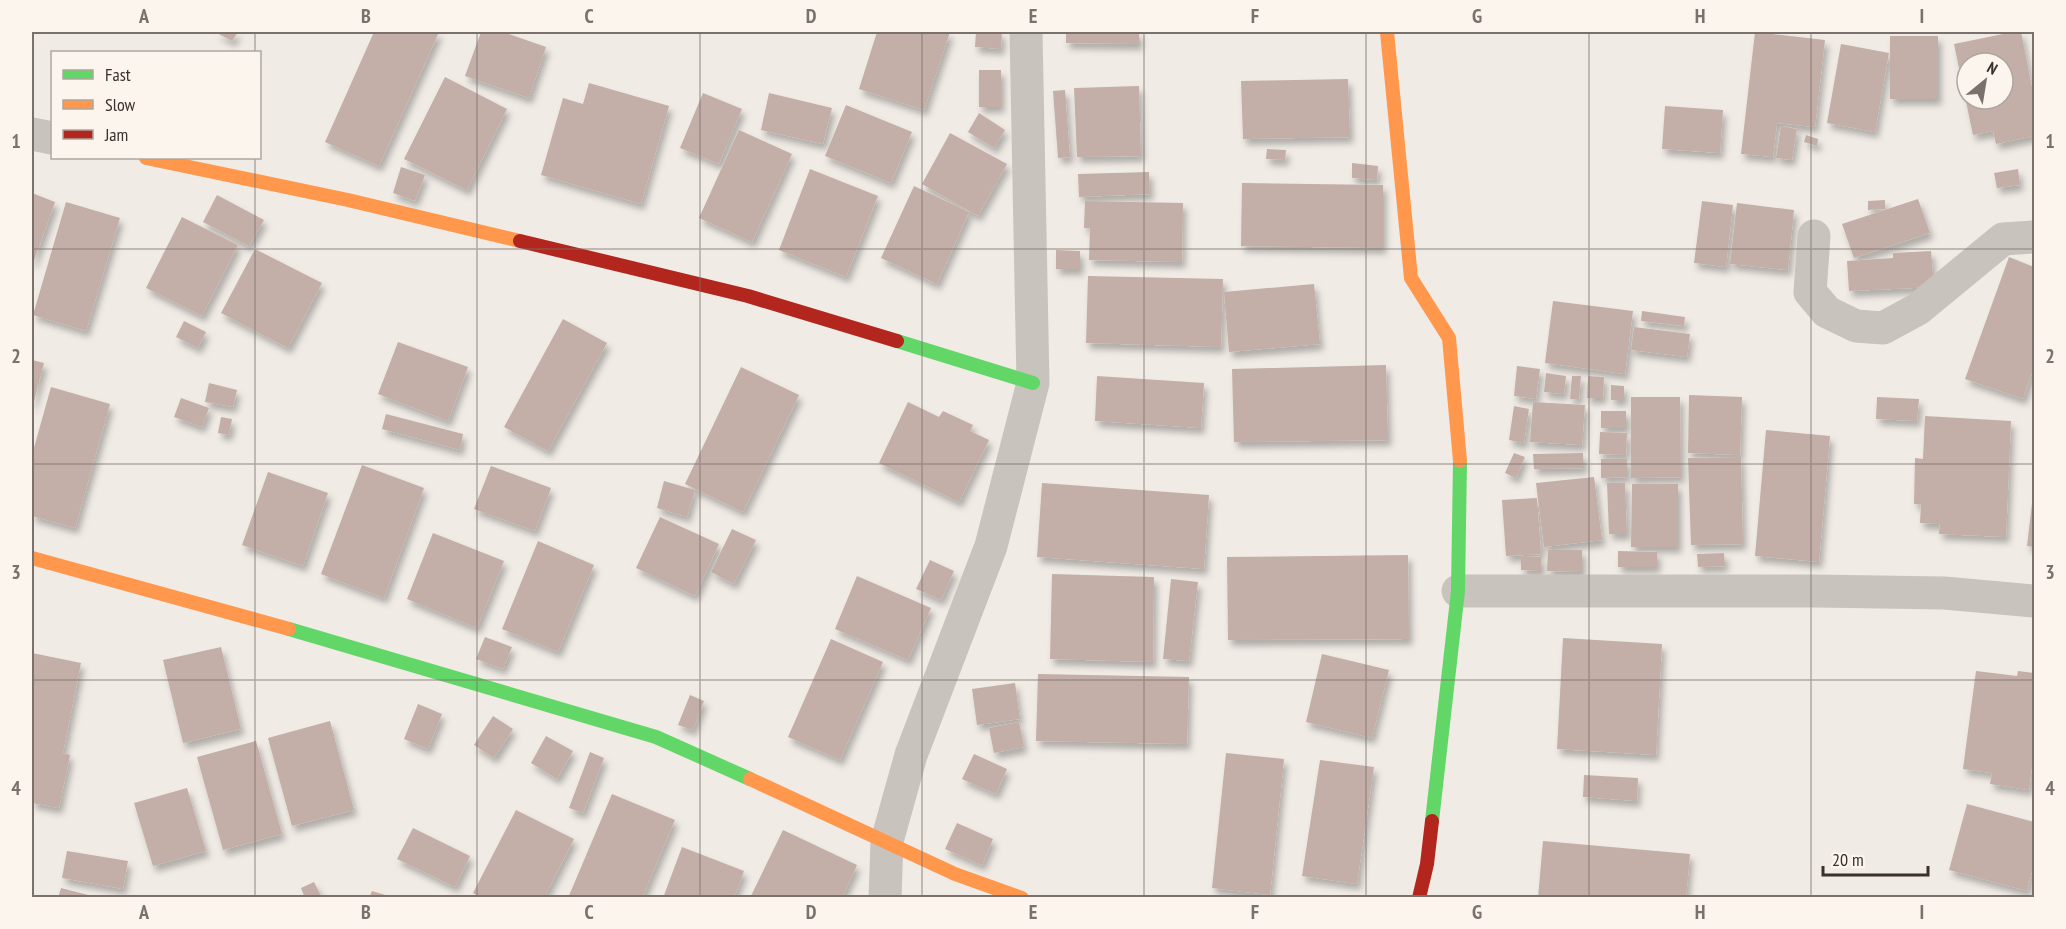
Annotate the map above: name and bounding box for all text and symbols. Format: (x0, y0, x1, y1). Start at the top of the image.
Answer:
text: A (138, 3, 150, 29)
text: B (361, 3, 371, 29)
text: C (584, 3, 594, 29)
text: D (806, 3, 817, 29)
text: E (1029, 3, 1037, 29)
text: F (1251, 3, 1259, 29)
text: G (1472, 3, 1482, 29)
text: H (1695, 3, 1705, 29)
text: I (1920, 3, 1924, 29)
legend (51, 51, 261, 159)
north arrow (1955, 51, 2015, 111)
text: N (1984, 57, 2001, 79)
text: Fast (105, 63, 131, 86)
text: Slow (105, 93, 136, 116)
text: Jam (104, 123, 128, 146)
text: 1 (11, 128, 21, 154)
text: 1 (2045, 128, 2055, 154)
text: 2 (11, 343, 21, 369)
text: 2 (2045, 343, 2055, 369)
text: 3 (11, 559, 21, 585)
text: 3 (2045, 559, 2055, 585)
text: 4 (11, 775, 21, 801)
text: 4 (2045, 775, 2055, 801)
scale bar (1823, 839, 1928, 877)
text: 20 m (1832, 848, 1864, 871)
text: A (138, 899, 150, 925)
text: B (361, 899, 371, 925)
text: C (584, 899, 594, 925)
text: D (806, 899, 817, 925)
text: E (1029, 899, 1037, 925)
text: F (1251, 899, 1259, 925)
text: G (1472, 899, 1482, 925)
text: H (1695, 899, 1705, 925)
text: I (1920, 899, 1924, 925)

